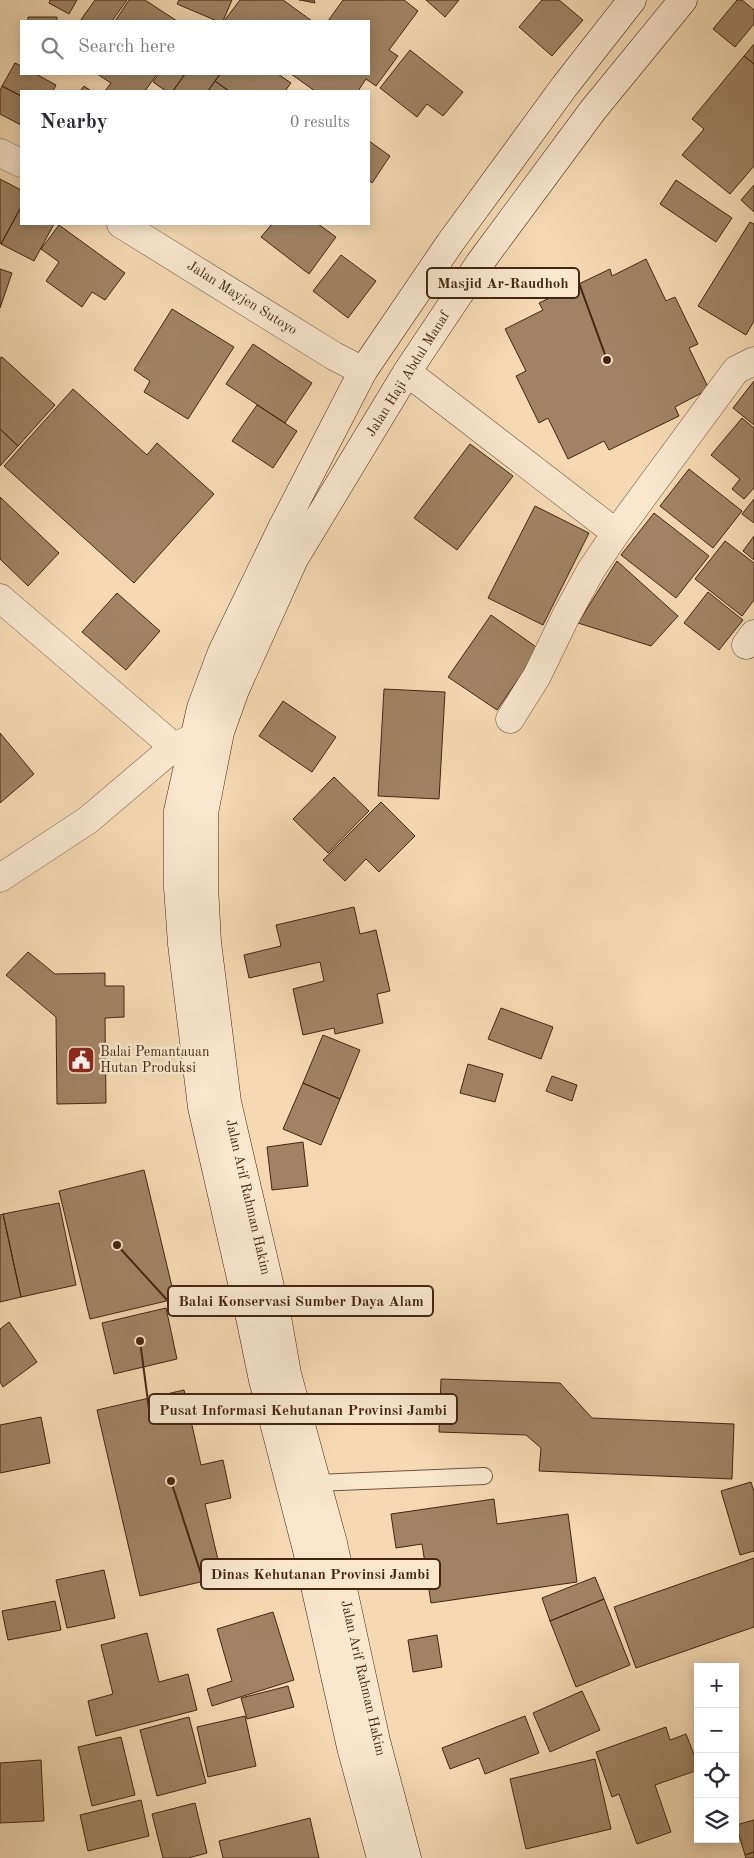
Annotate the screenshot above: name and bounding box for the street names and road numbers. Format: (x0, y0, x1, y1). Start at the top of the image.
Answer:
street label: Jalan Mayjen Sutoyo (185, 259, 299, 338)
street label: Jalan Haji Abdul Manaf (364, 308, 453, 439)
street label: Jalan Arif Rahman Hakim (223, 1118, 273, 1276)
street label: Jalan Arif Rahman Hakim (338, 1599, 388, 1757)

